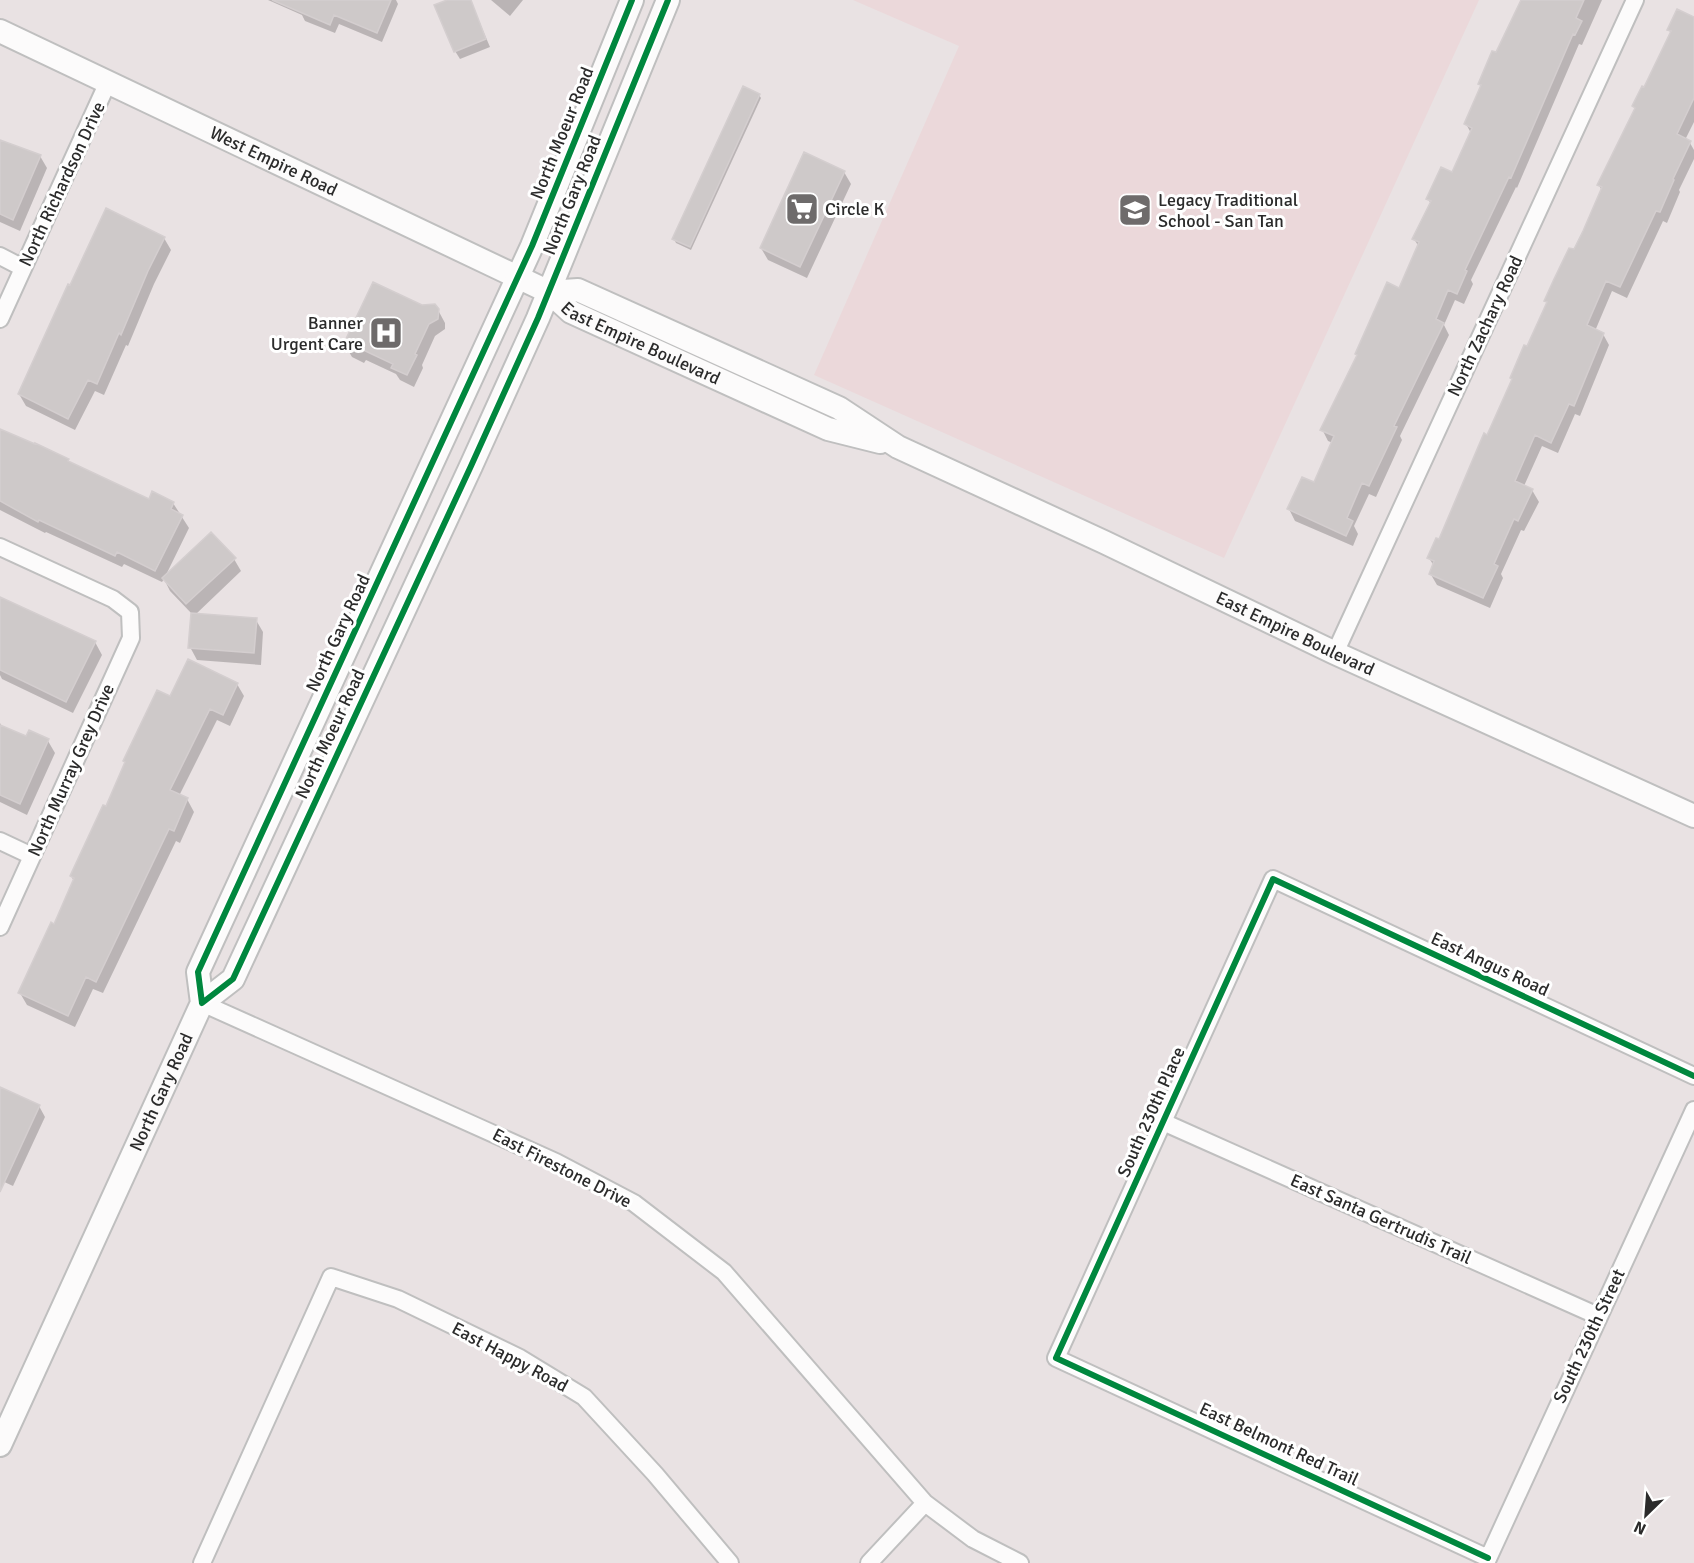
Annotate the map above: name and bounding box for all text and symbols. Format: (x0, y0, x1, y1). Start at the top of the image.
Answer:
street label: North Moeur Road (525, 64, 599, 202)
street label: North Richardson Drive (14, 98, 110, 270)
street label: West Empire Road (206, 121, 341, 201)
street label: North Gary Road (538, 132, 606, 258)
place label: Legacy Traditional School - San Tan (1158, 189, 1298, 232)
supermarket icon: Circle K (784, 191, 820, 227)
school or university icon: Legacy Traditional School - San Tan (1117, 192, 1153, 228)
place label: Circle K (825, 198, 885, 220)
street label: North Zachary Road (1443, 252, 1527, 400)
street label: East Empire Boulevard (556, 297, 724, 390)
place label: Banner Urgent Care (271, 312, 363, 355)
hospital icon: Banner Urgent Care (368, 315, 404, 351)
street label: North Gary Road (301, 571, 375, 695)
street label: East Empire Boulevard (1212, 586, 1378, 680)
street label: North Moeur Road (290, 666, 370, 802)
street label: North Murray Grey Drive (23, 680, 119, 860)
street label: East Angus Road (1427, 927, 1553, 1001)
street label: North Gary Road (125, 1030, 198, 1155)
street label: South 230th Place (1112, 1043, 1190, 1181)
street label: East Firestone Drive (489, 1123, 635, 1213)
street label: East Santa Gertrudis Trail (1287, 1169, 1475, 1269)
street label: South 230th Street (1548, 1265, 1630, 1407)
street label: East Happy Road (448, 1317, 572, 1397)
street label: East Belmont Red Trail (1196, 1397, 1362, 1491)
north arrow (1616, 1485, 1676, 1545)
text: N (1631, 1516, 1649, 1539)

